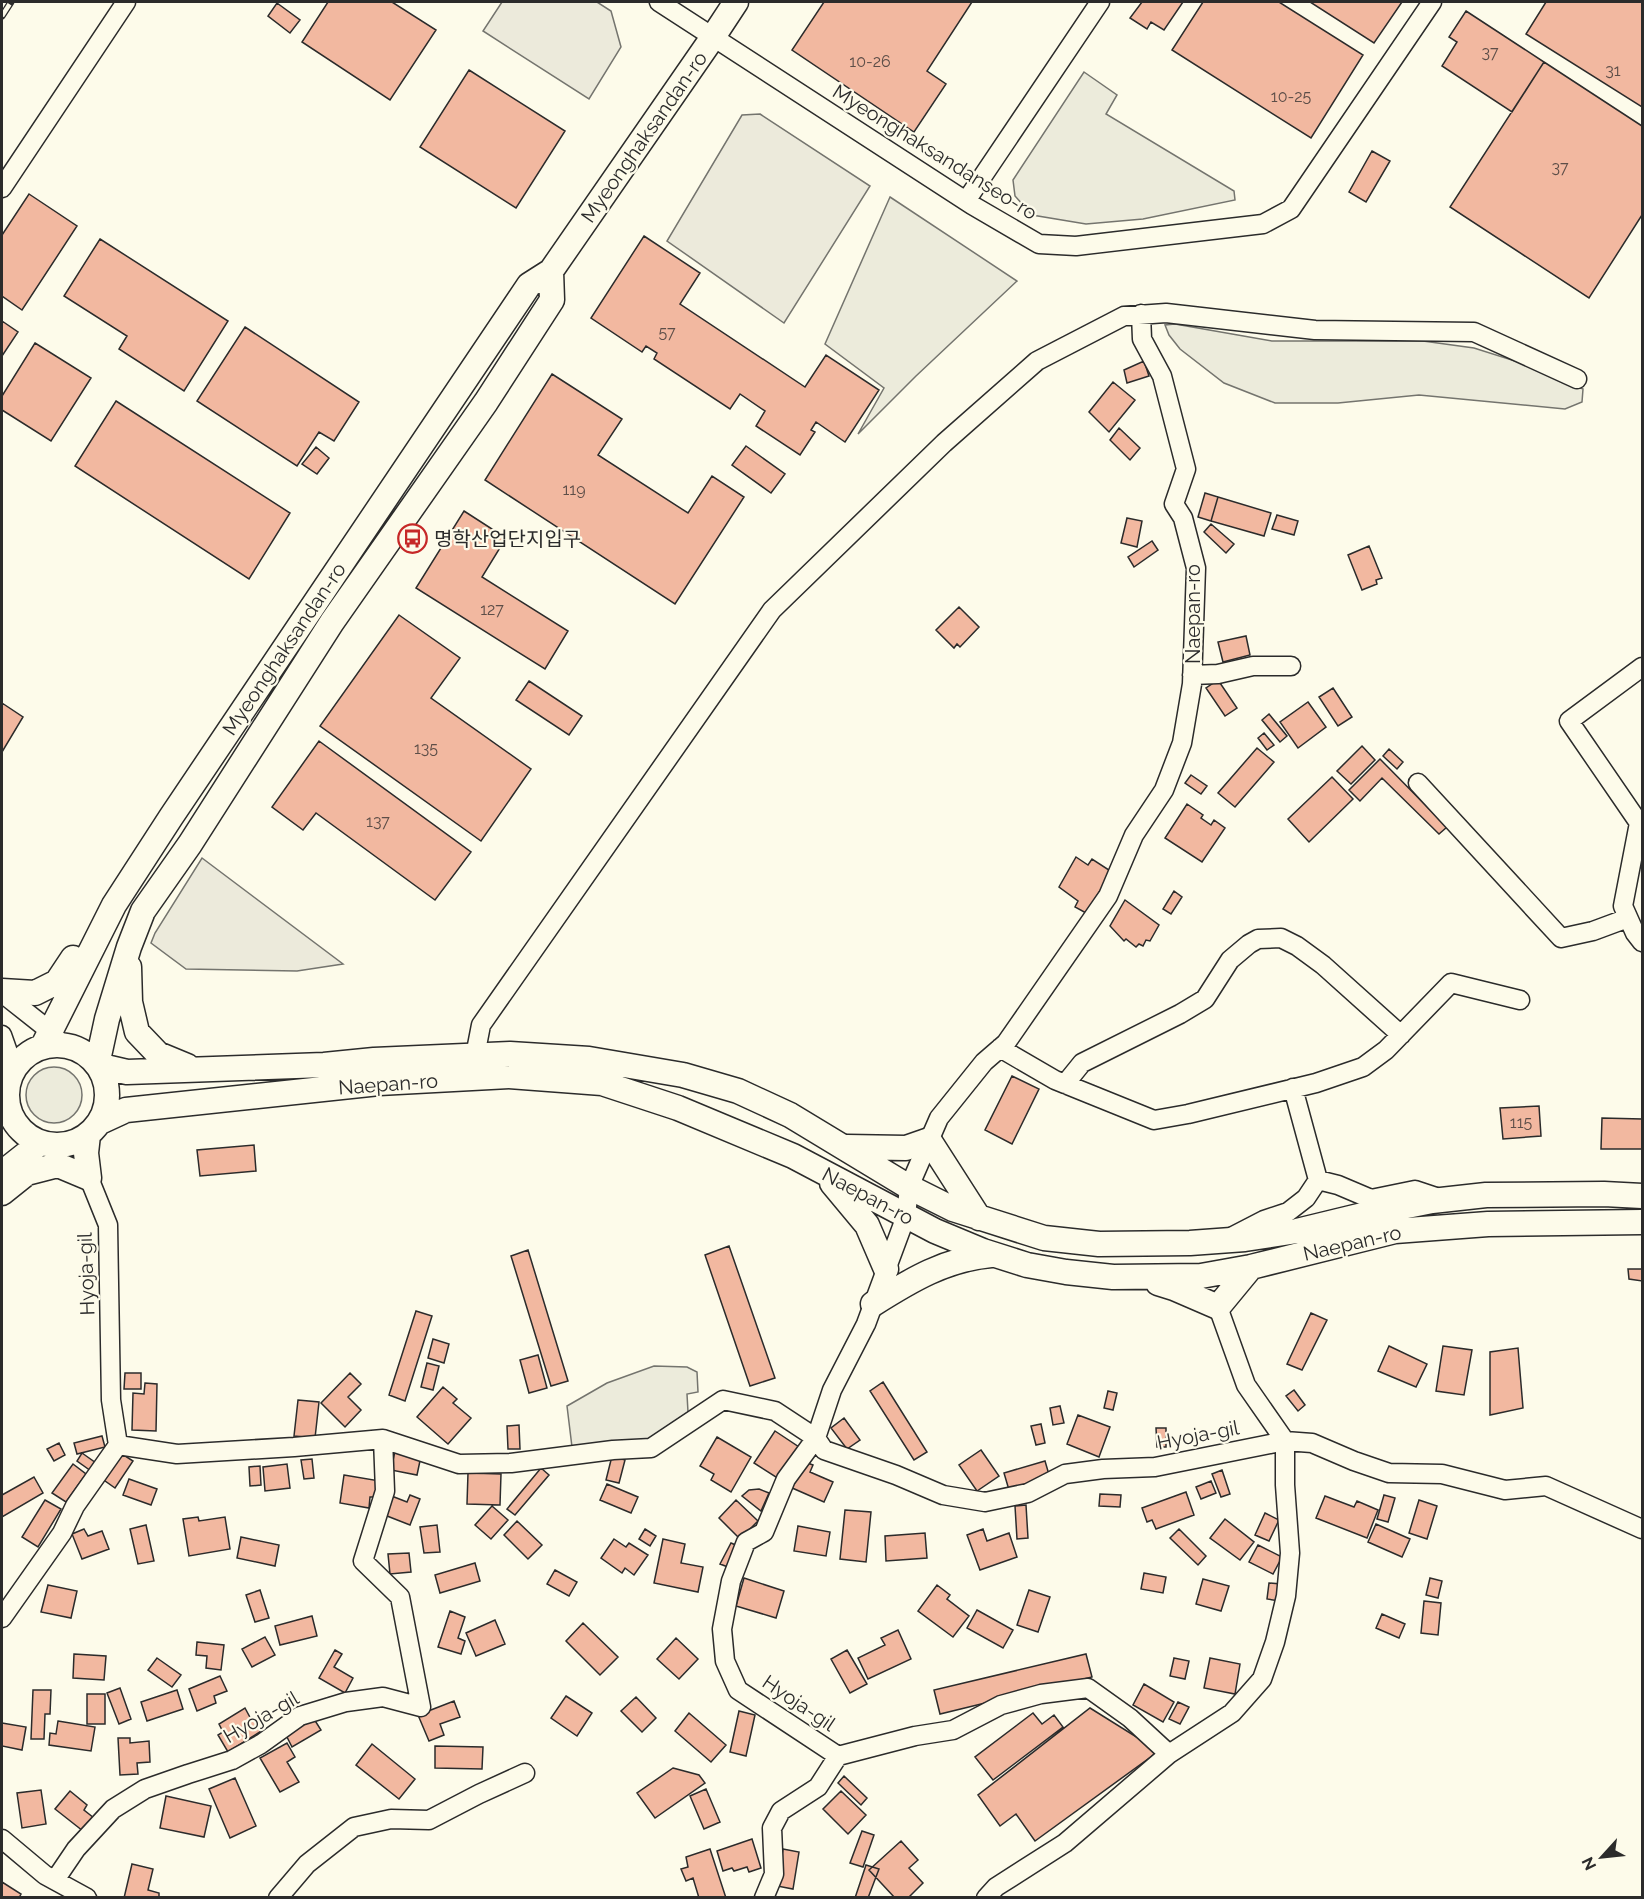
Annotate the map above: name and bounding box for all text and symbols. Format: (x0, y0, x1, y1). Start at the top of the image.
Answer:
house number: 37 (1481, 43, 1499, 62)
street label: Myeonghaksandan-ro (576, 47, 712, 227)
house number: 10-26 (849, 52, 891, 71)
house number: 31 (1605, 61, 1621, 80)
street label: Myeonghaksandanseo-ro (828, 79, 1042, 225)
house number: 10-25 (1271, 87, 1311, 106)
house number: 37 (1551, 158, 1569, 177)
house number: 57 (658, 323, 676, 342)
house number: 119 (562, 480, 586, 499)
bus stop icon: 명학산업단지입구 (397, 523, 429, 555)
place label: 명학산업단지입구 (434, 527, 581, 551)
street label: Myeonghaksandan-ro (217, 558, 351, 740)
street label: Naepan-ro (1181, 564, 1205, 664)
house number: 127 (480, 600, 504, 619)
house number: 135 (414, 739, 438, 758)
house number: 137 (366, 812, 390, 831)
street label: Naepan-ro (337, 1069, 439, 1099)
house number: 115 (1510, 1113, 1532, 1132)
street label: Naepan-ro (818, 1162, 918, 1230)
street label: Naepan-ro (1301, 1220, 1403, 1266)
street label: Hyoja-gil (73, 1231, 99, 1316)
street label: Hyoja-gil (1155, 1415, 1242, 1455)
street label: Hyoja-gil (758, 1670, 841, 1736)
street label: Hyoja-gil (219, 1686, 303, 1748)
north arrow (1572, 1827, 1632, 1887)
text: N (1578, 1854, 1600, 1873)

